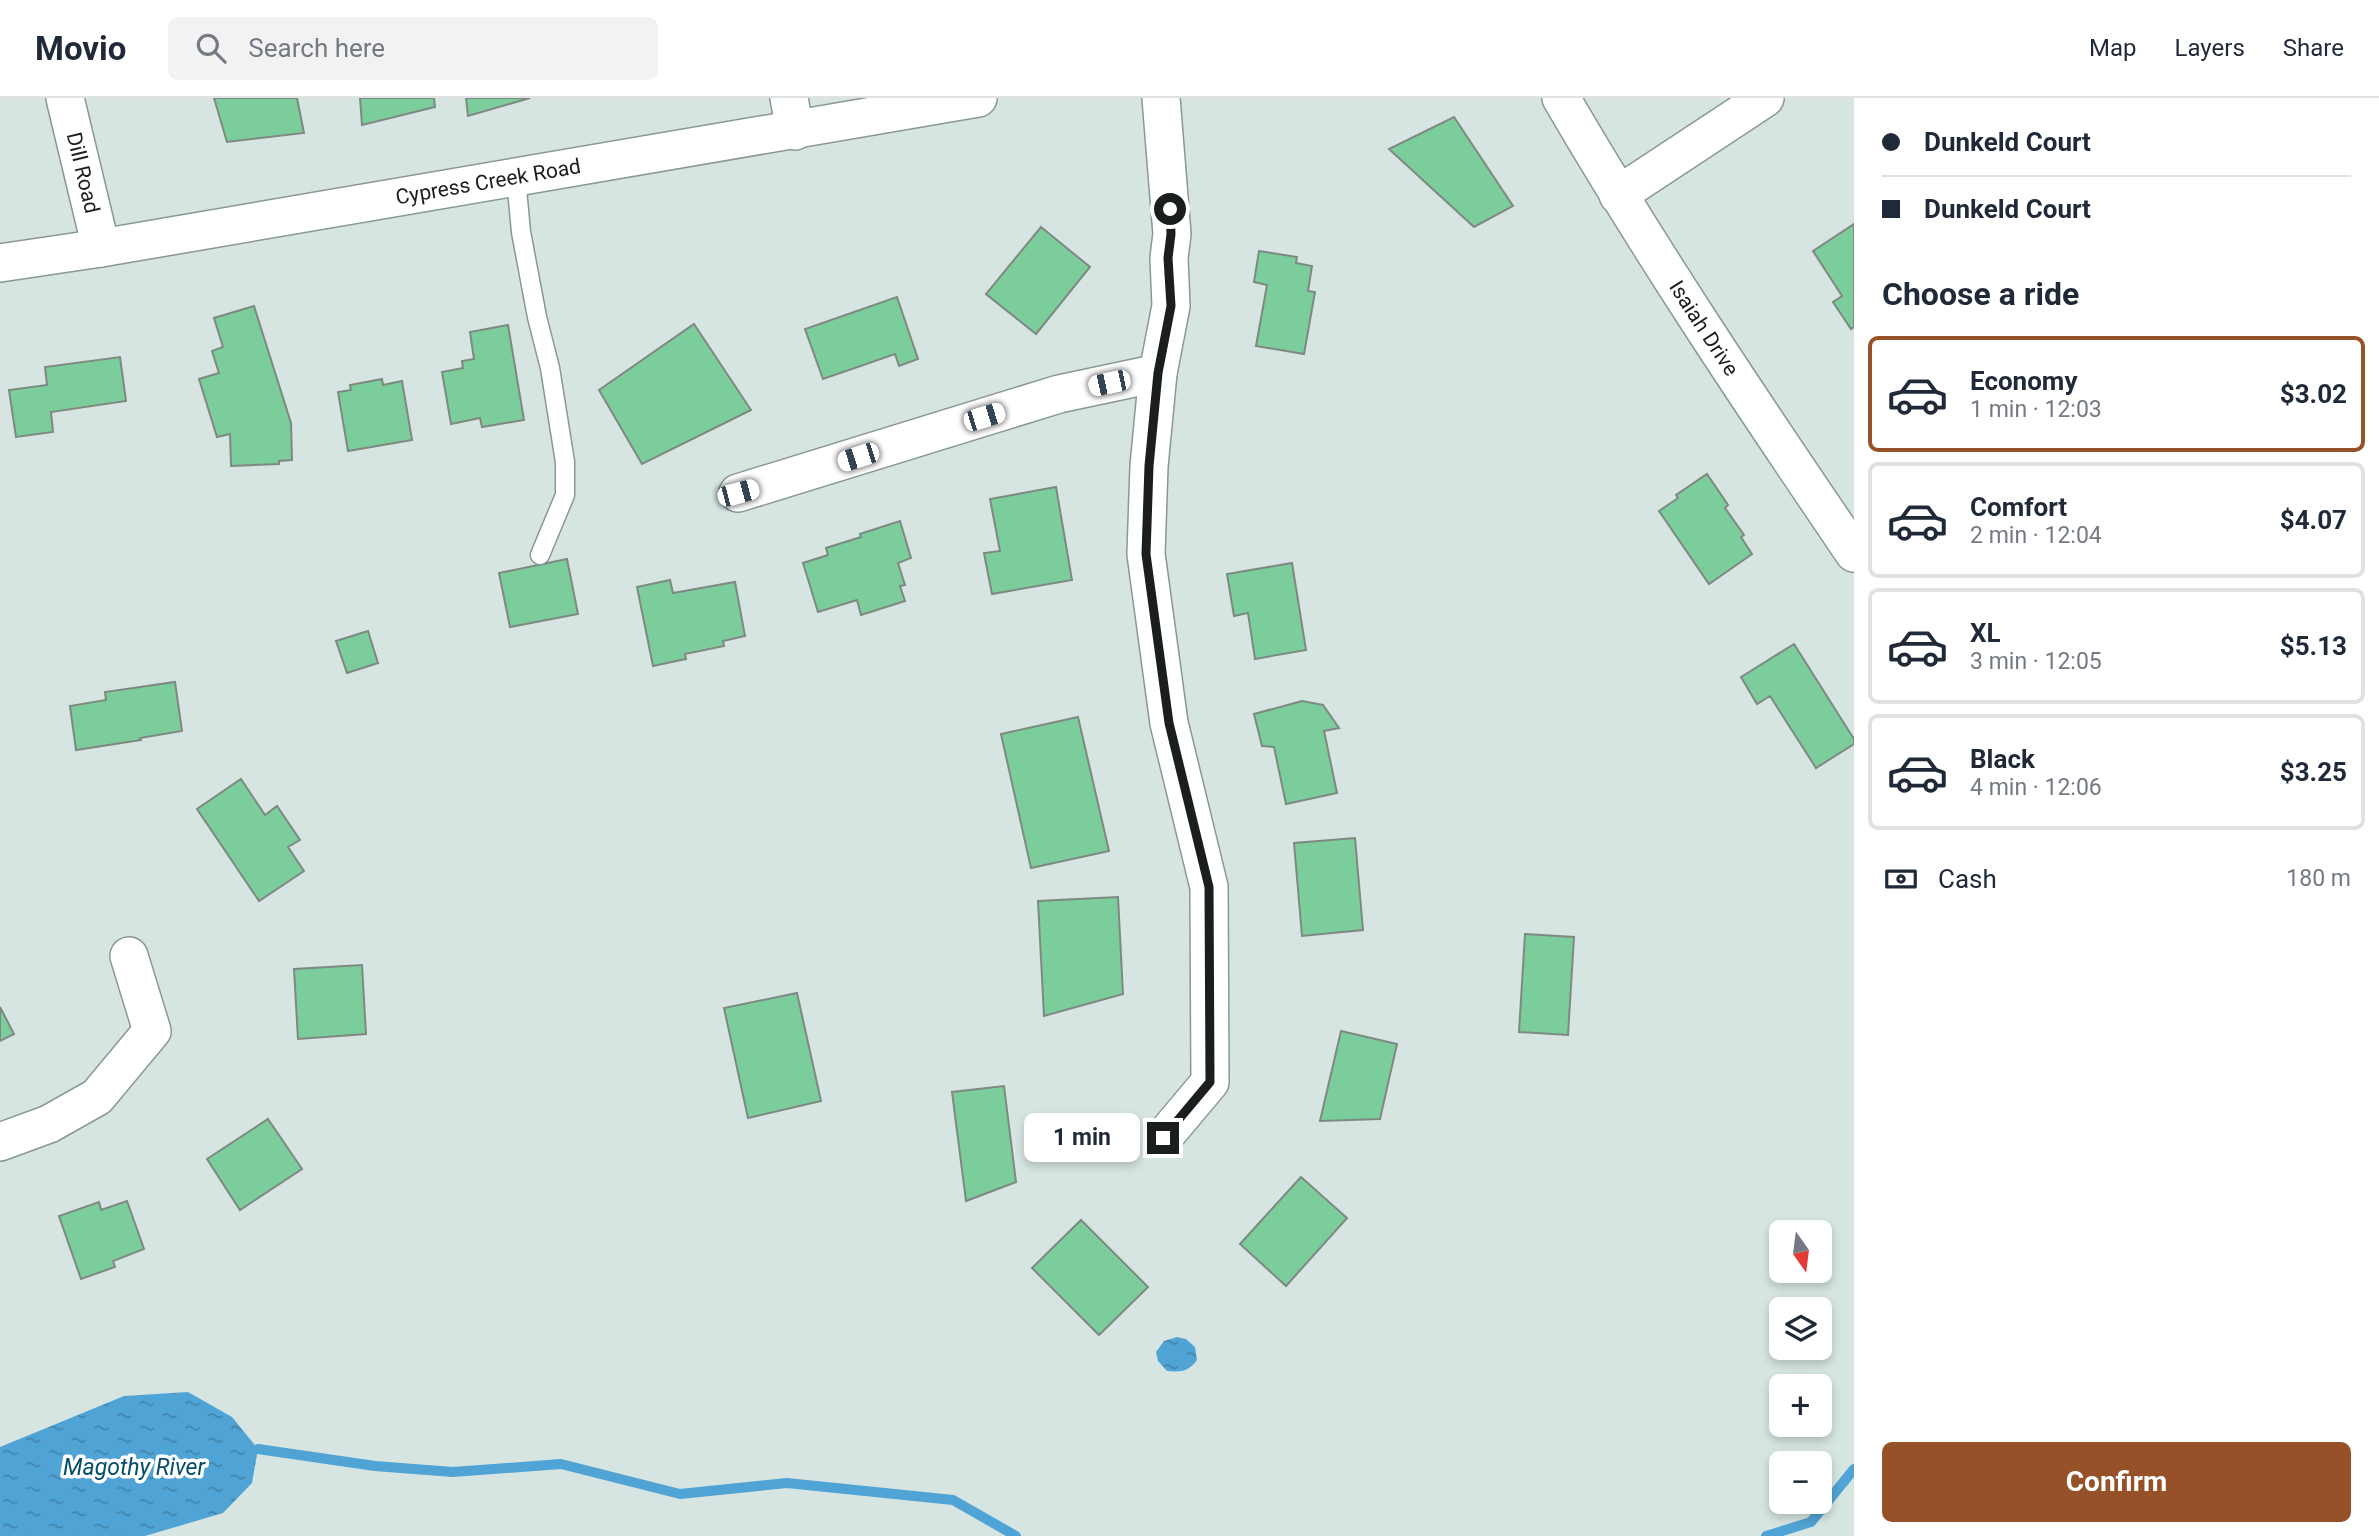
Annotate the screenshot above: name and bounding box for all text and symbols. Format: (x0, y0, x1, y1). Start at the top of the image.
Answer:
search box (168, 17, 658, 80)
text: Movio (35, 29, 126, 68)
icon: search (192, 29, 230, 67)
text: Search here (248, 33, 385, 63)
text: Map (2089, 34, 2137, 62)
text: Layers (2175, 34, 2245, 62)
text: Share (2283, 34, 2344, 62)
text: Dunkeld Court (1924, 127, 2091, 157)
street label: Dill Road (62, 130, 104, 216)
street label: Cypress Creek Road (394, 154, 583, 209)
route start (1154, 193, 1186, 225)
text: Dunkeld Court (1924, 194, 2091, 224)
text: Choose a ride (1882, 275, 2079, 313)
street label: Isaiah Drive (1664, 276, 1744, 380)
icon: car (1886, 363, 1949, 426)
text: Economy (1970, 366, 2077, 396)
car (1087, 368, 1132, 398)
text: $3.02 (2280, 379, 2347, 409)
text: 1 min · 12:03 (1970, 396, 2102, 423)
car (961, 401, 1008, 433)
car (835, 441, 882, 473)
car (715, 477, 762, 509)
icon: car (1886, 489, 1949, 552)
text: Comfort (1970, 492, 2067, 522)
text: $4.07 (2280, 505, 2347, 535)
text: 2 min · 12:04 (1970, 522, 2102, 549)
icon: car (1886, 615, 1949, 678)
text: XL (1970, 618, 2001, 648)
text: $5.13 (2280, 631, 2347, 661)
text: 3 min · 12:05 (1970, 648, 2102, 675)
icon: car (1886, 741, 1949, 804)
text: Black (1970, 744, 2035, 774)
text: $3.25 (2280, 757, 2347, 787)
text: 4 min · 12:06 (1970, 774, 2102, 801)
icon: cash (1882, 860, 1920, 898)
text: Cash (1938, 864, 1997, 894)
text: 180 m (2286, 865, 2351, 892)
callout: 1 min (1023, 1114, 1138, 1162)
route end (1147, 1122, 1179, 1154)
text: 1 min (1053, 1124, 1111, 1151)
north arrow (1769, 1220, 1832, 1283)
map controls (1769, 1220, 1832, 1514)
button: layers (1769, 1297, 1832, 1360)
button: + (1769, 1374, 1832, 1437)
button: Confirm (1882, 1442, 2351, 1522)
button: − (1769, 1451, 1832, 1514)
water label: Magothy River (63, 1454, 206, 1481)

